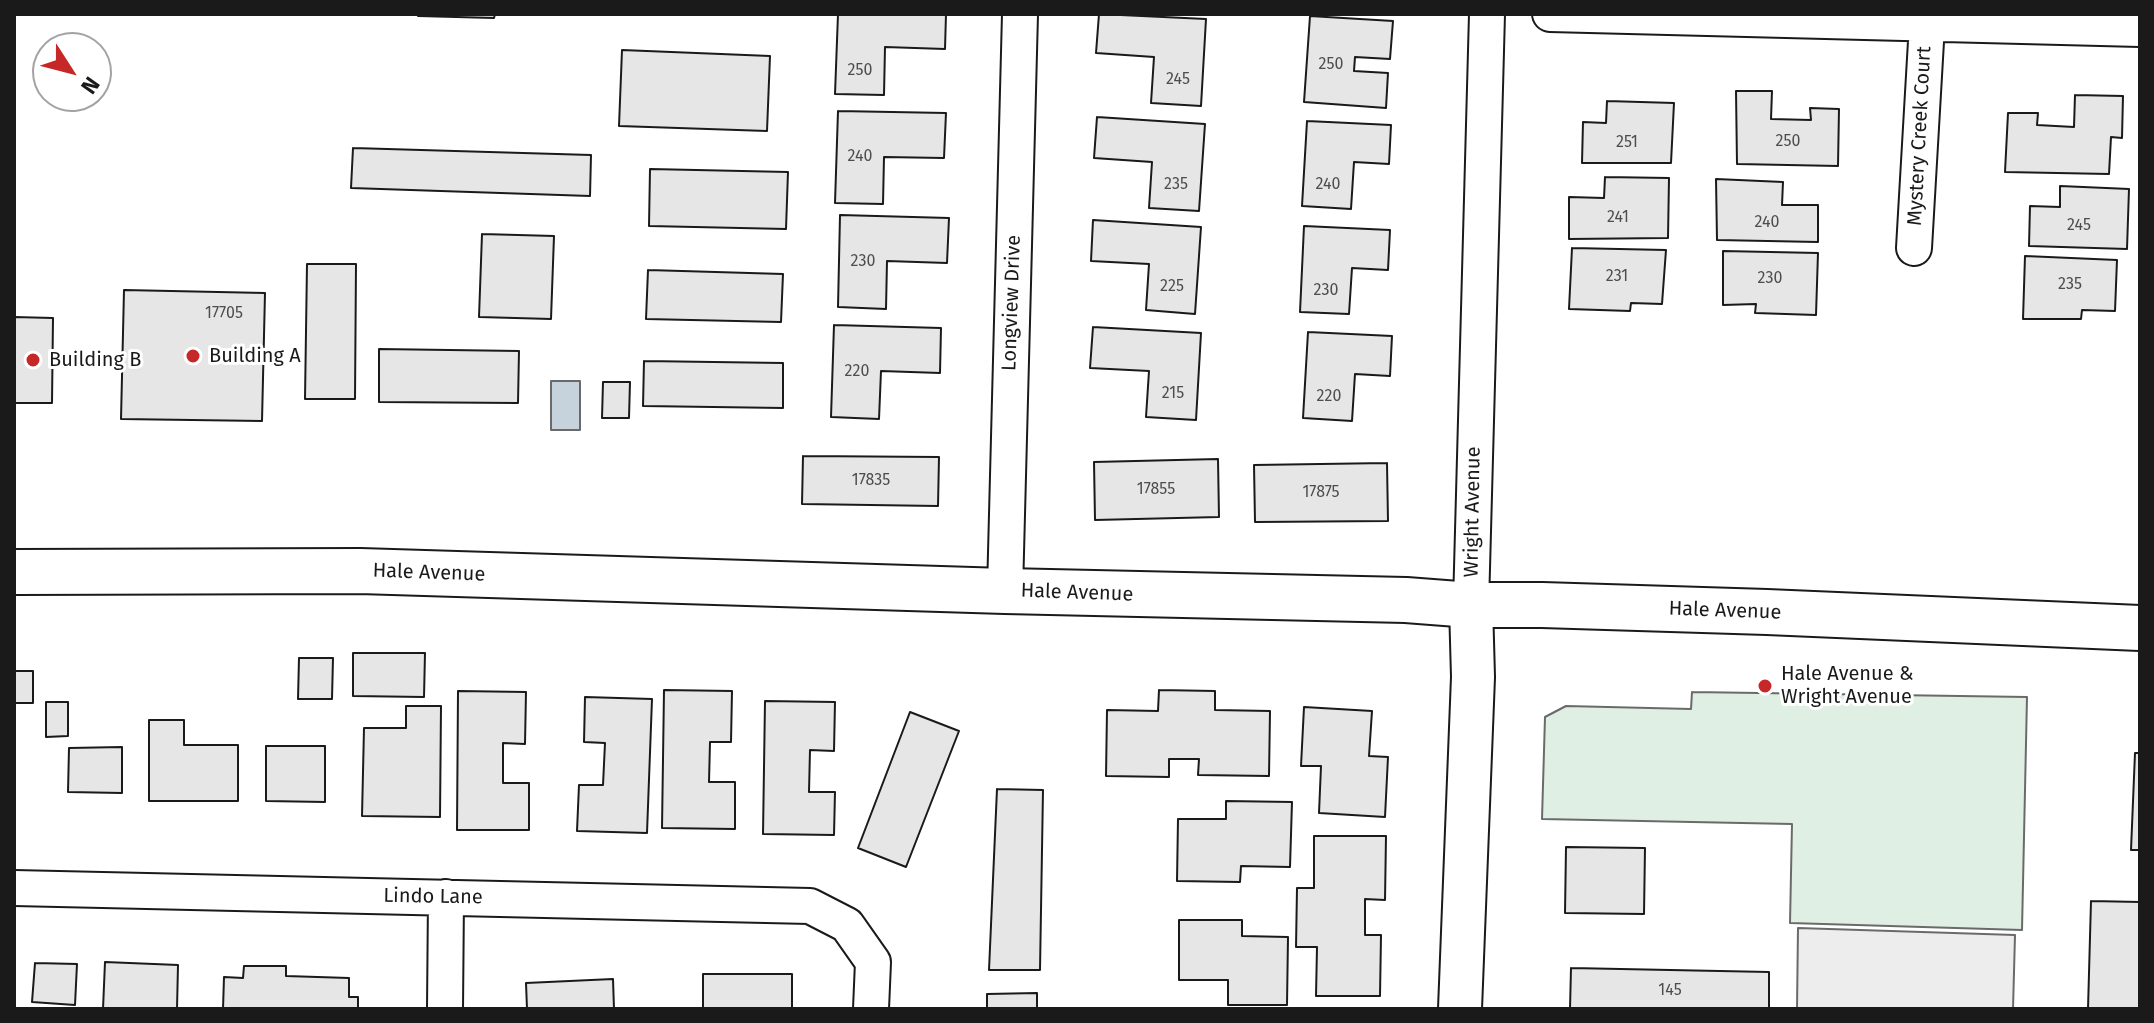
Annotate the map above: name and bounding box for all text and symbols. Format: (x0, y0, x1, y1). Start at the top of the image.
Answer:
north arrow (32, 32, 112, 112)
street label: Mystery Creek Court (1903, 46, 1937, 226)
house number: 250 (1319, 55, 1343, 75)
house number: 250 (848, 61, 872, 81)
house number: 245 (1166, 70, 1190, 90)
text: N (75, 71, 105, 99)
house number: 250 (1776, 132, 1800, 152)
house number: 251 (1616, 133, 1638, 153)
house number: 240 (848, 147, 872, 167)
house number: 235 (1164, 175, 1188, 195)
house number: 240 (1316, 175, 1340, 195)
house number: 241 (1607, 208, 1629, 228)
house number: 240 (1755, 213, 1779, 233)
house number: 245 (2067, 216, 2091, 236)
street label: Longview Drive (998, 235, 1026, 371)
house number: 230 (851, 252, 875, 272)
house number: 231 (1606, 267, 1628, 287)
house number: 230 (1758, 269, 1782, 289)
house number: 235 (2058, 275, 2082, 295)
house number: 225 (1160, 277, 1184, 297)
house number: 230 (1314, 281, 1338, 301)
house number: 17705 (205, 304, 243, 324)
place label: Building A (209, 344, 301, 368)
marker: Building A (184, 347, 202, 365)
place label: Building B (49, 348, 141, 372)
marker: Building B (24, 351, 42, 369)
house number: 220 (845, 362, 869, 382)
house number: 215 (1162, 384, 1184, 404)
house number: 220 (1317, 387, 1341, 407)
street label: Wright Avenue (1460, 446, 1486, 578)
house number: 17835 (852, 471, 890, 491)
house number: 17855 (1137, 480, 1175, 500)
house number: 17875 (1302, 483, 1340, 503)
street label: Hale Avenue (372, 559, 486, 587)
street label: Hale Avenue (1020, 579, 1134, 607)
street label: Hale Avenue (1668, 597, 1782, 625)
place label: Hale Avenue & Wright Avenue (1781, 662, 1913, 709)
marker: Hale Avenue & Wright Avenue (1756, 677, 1774, 695)
street label: Lindo Lane (383, 884, 483, 910)
house number: 145 (1658, 981, 1682, 1001)

